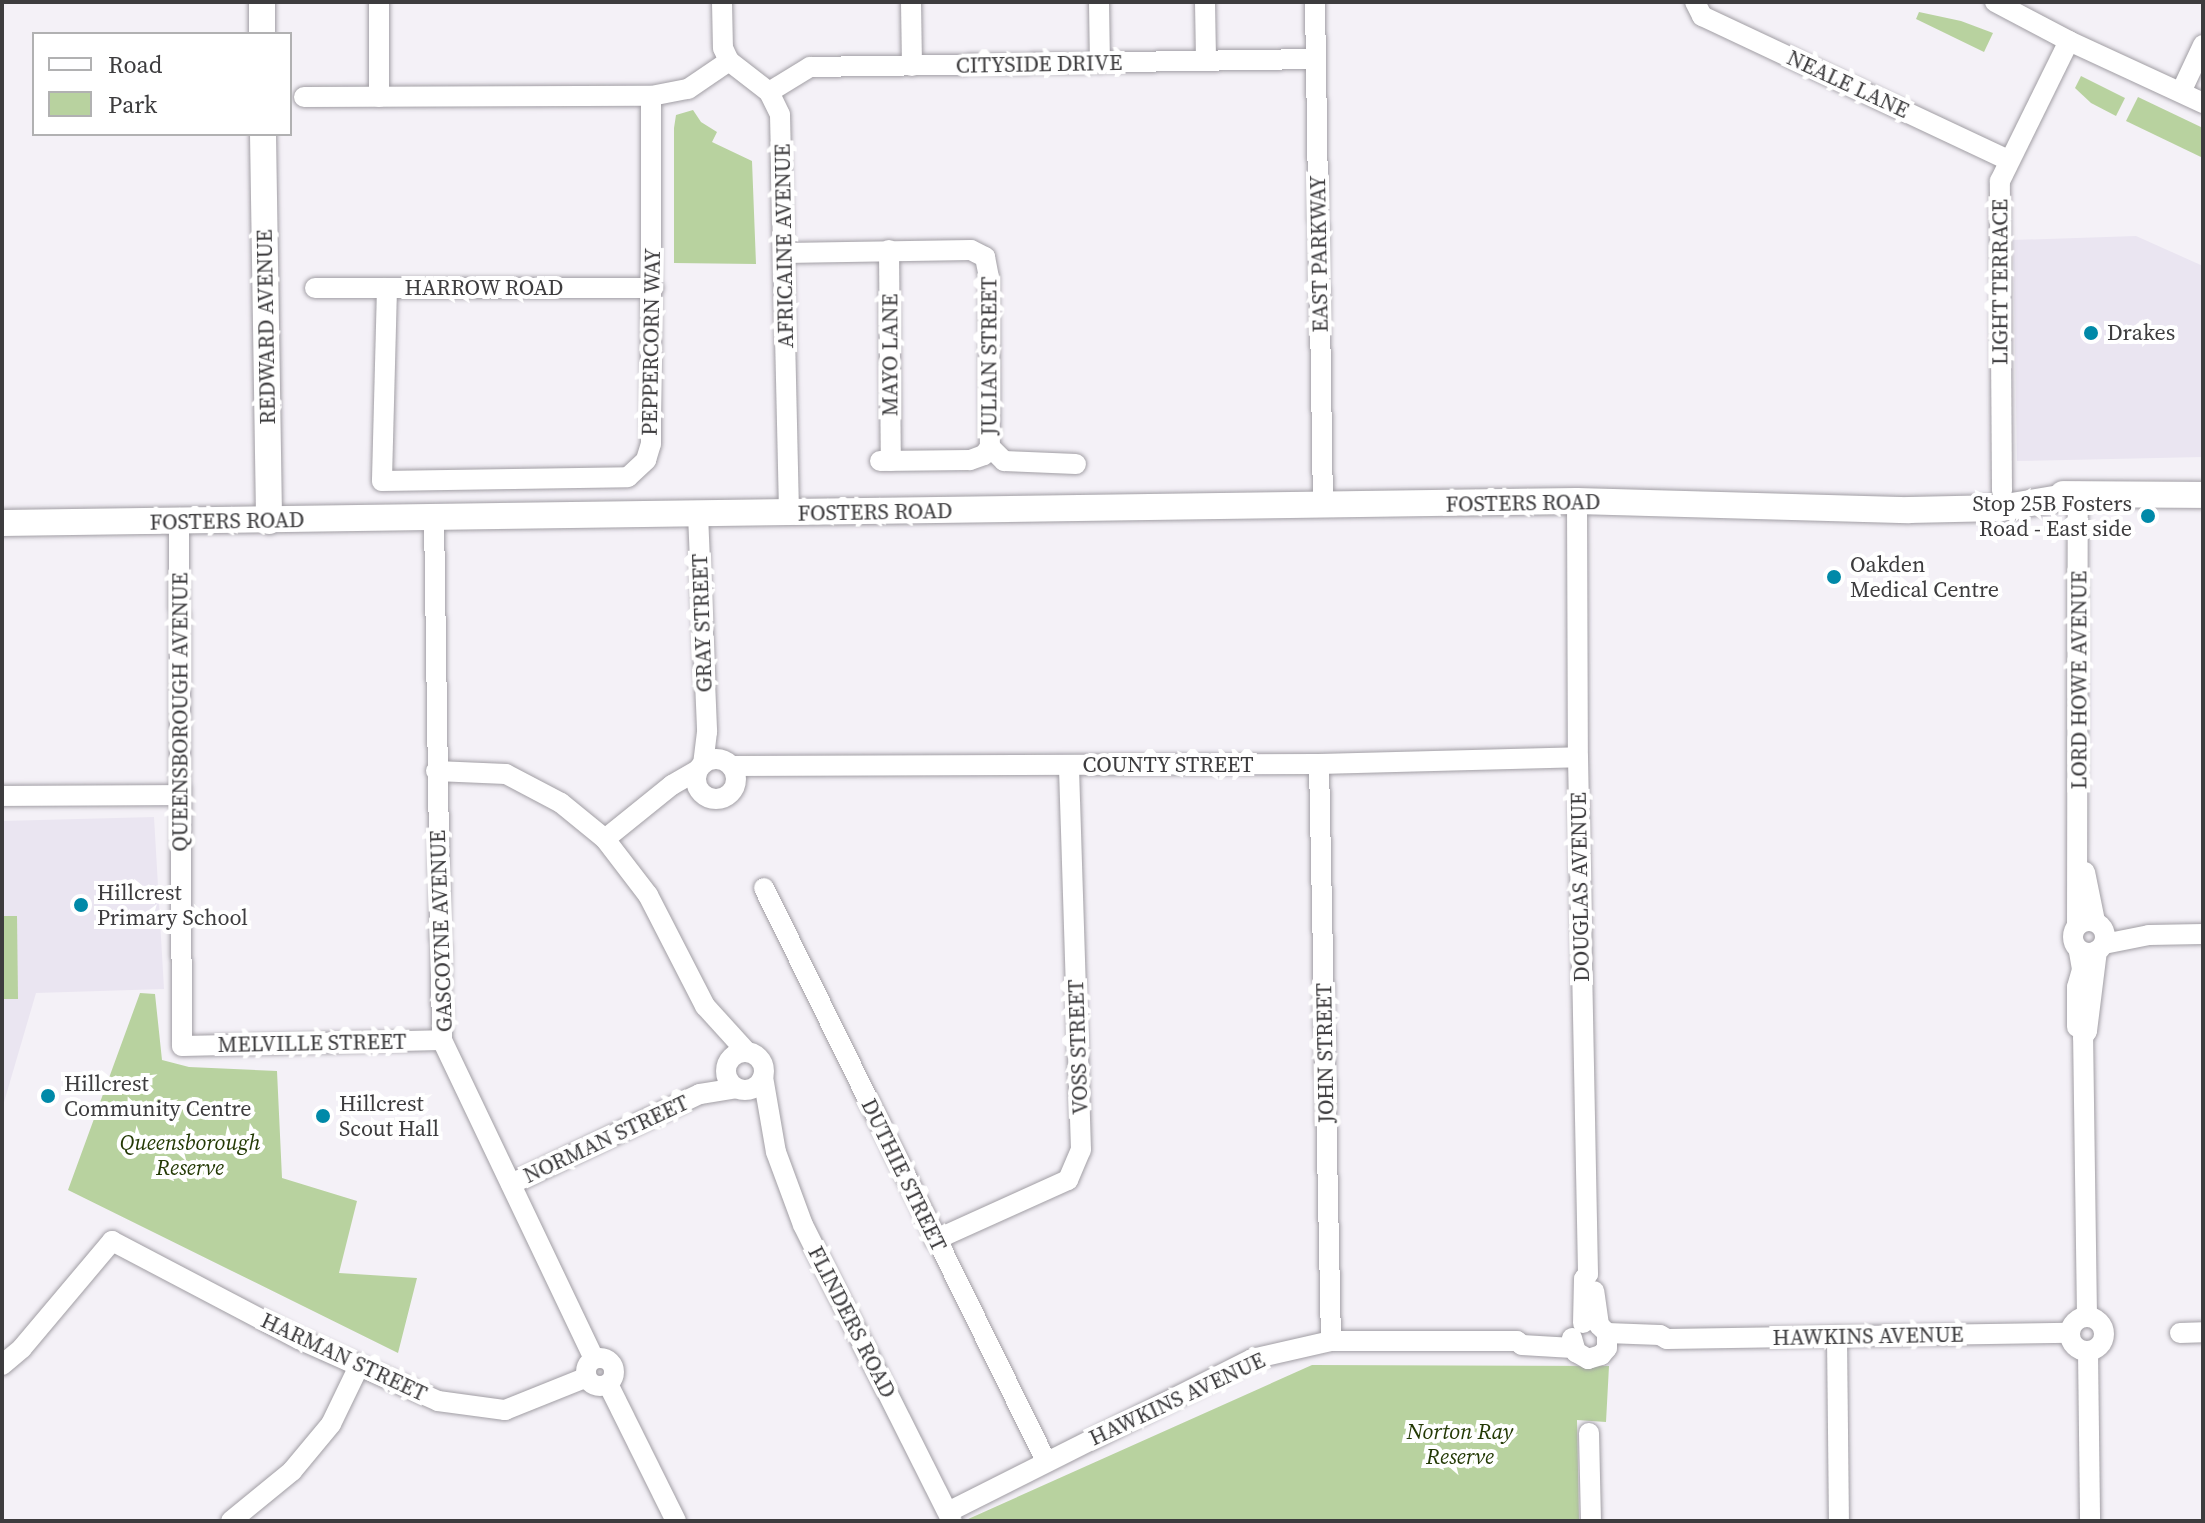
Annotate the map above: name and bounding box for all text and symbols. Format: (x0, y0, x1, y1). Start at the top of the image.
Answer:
legend (32, 32, 292, 136)
street label: NEALE LANE (1783, 44, 1913, 124)
text: Road (108, 48, 162, 81)
street label: CITYSIDE DRIVE (956, 49, 1122, 79)
text: Park (108, 88, 157, 121)
street label: AFRICAINE AVENUE (769, 144, 799, 348)
street label: EAST PARKWAY (1304, 175, 1334, 333)
street label: LIGHT TERRACE (1987, 198, 2013, 366)
street label: REDWARD AVENUE (251, 229, 281, 425)
street label: PEPPERCORN WAY (636, 248, 666, 436)
street label: HARROW ROAD (404, 275, 564, 301)
street label: JULIAN STREET (976, 277, 1002, 435)
street label: MAYO LANE (877, 294, 903, 416)
place label: Drakes (2107, 320, 2175, 346)
marker: Drakes (2082, 324, 2100, 342)
street label: FOSTERS ROAD (1445, 488, 1601, 518)
place label: Stop 25B Fosters Road - East side (1973, 490, 2132, 542)
street label: FOSTERS ROAD (797, 497, 953, 527)
street label: FOSTERS ROAD (149, 506, 305, 536)
marker: Stop 25B Fosters Road - East side (2139, 507, 2157, 525)
place label: Oakden Medical Centre (1850, 551, 1999, 602)
street label: GRAY STREET (686, 553, 718, 693)
marker: Oakden Medical Centre (1825, 568, 1843, 586)
street label: LORD HOWE AVENUE (2066, 571, 2092, 789)
street label: QUEENSBOROUGH AVENUE (167, 572, 193, 852)
street label: COUNTY STREET (1082, 752, 1254, 778)
street label: DOUGLAS AVENUE (1565, 792, 1595, 982)
street label: GASCOYNE AVENUE (424, 829, 458, 1033)
place label: Hillcrest Primary School (97, 879, 248, 930)
marker: Hillcrest Primary School (72, 896, 90, 914)
street label: VOSS STREET (1062, 979, 1094, 1115)
street label: JOHN STREET (1311, 983, 1339, 1123)
street label: MELVILLE STREET (217, 1028, 407, 1058)
place label: Hillcrest Community Centre (64, 1070, 252, 1122)
marker: Hillcrest Community Centre (39, 1087, 57, 1105)
street label: NORMAN STREET (519, 1089, 693, 1189)
place label: Hillcrest Scout Hall (339, 1090, 439, 1142)
street label: DUTHIE STREET (856, 1094, 952, 1256)
marker: Hillcrest Scout Hall (314, 1107, 332, 1125)
park label: Queensborough Reserve (120, 1129, 260, 1180)
street label: FLINDERS ROAD (802, 1242, 902, 1402)
street label: HARMAN STREET (257, 1307, 431, 1407)
street label: HAWKINS AVENUE (1772, 1321, 1964, 1351)
street label: HAWKINS AVENUE (1085, 1347, 1269, 1451)
park label: Norton Ray Reserve (1407, 1418, 1513, 1470)

